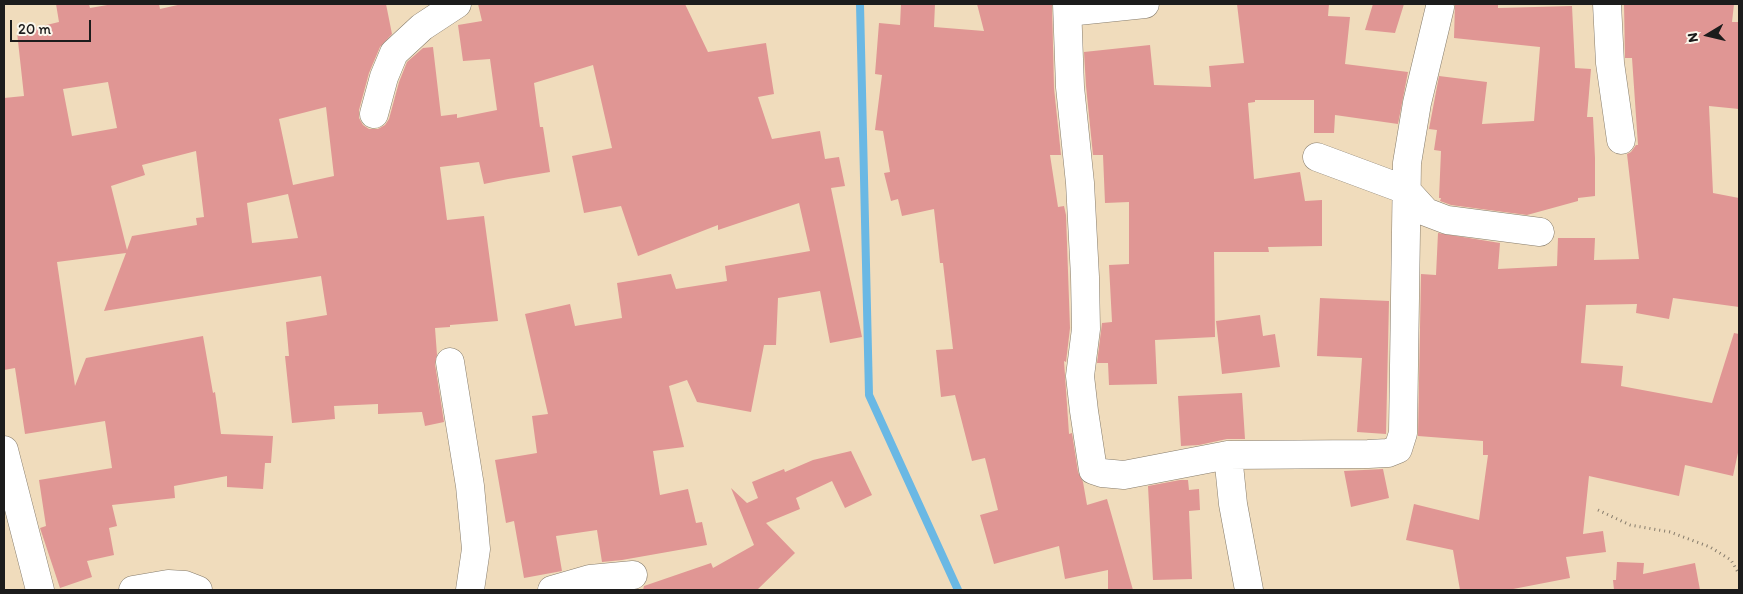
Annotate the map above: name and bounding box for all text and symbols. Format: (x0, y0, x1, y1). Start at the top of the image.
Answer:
scale bar (12, 10, 94, 42)
north arrow (1683, 10, 1733, 60)
text: 20 m (18, 20, 51, 38)
text: N (1684, 31, 1702, 43)

